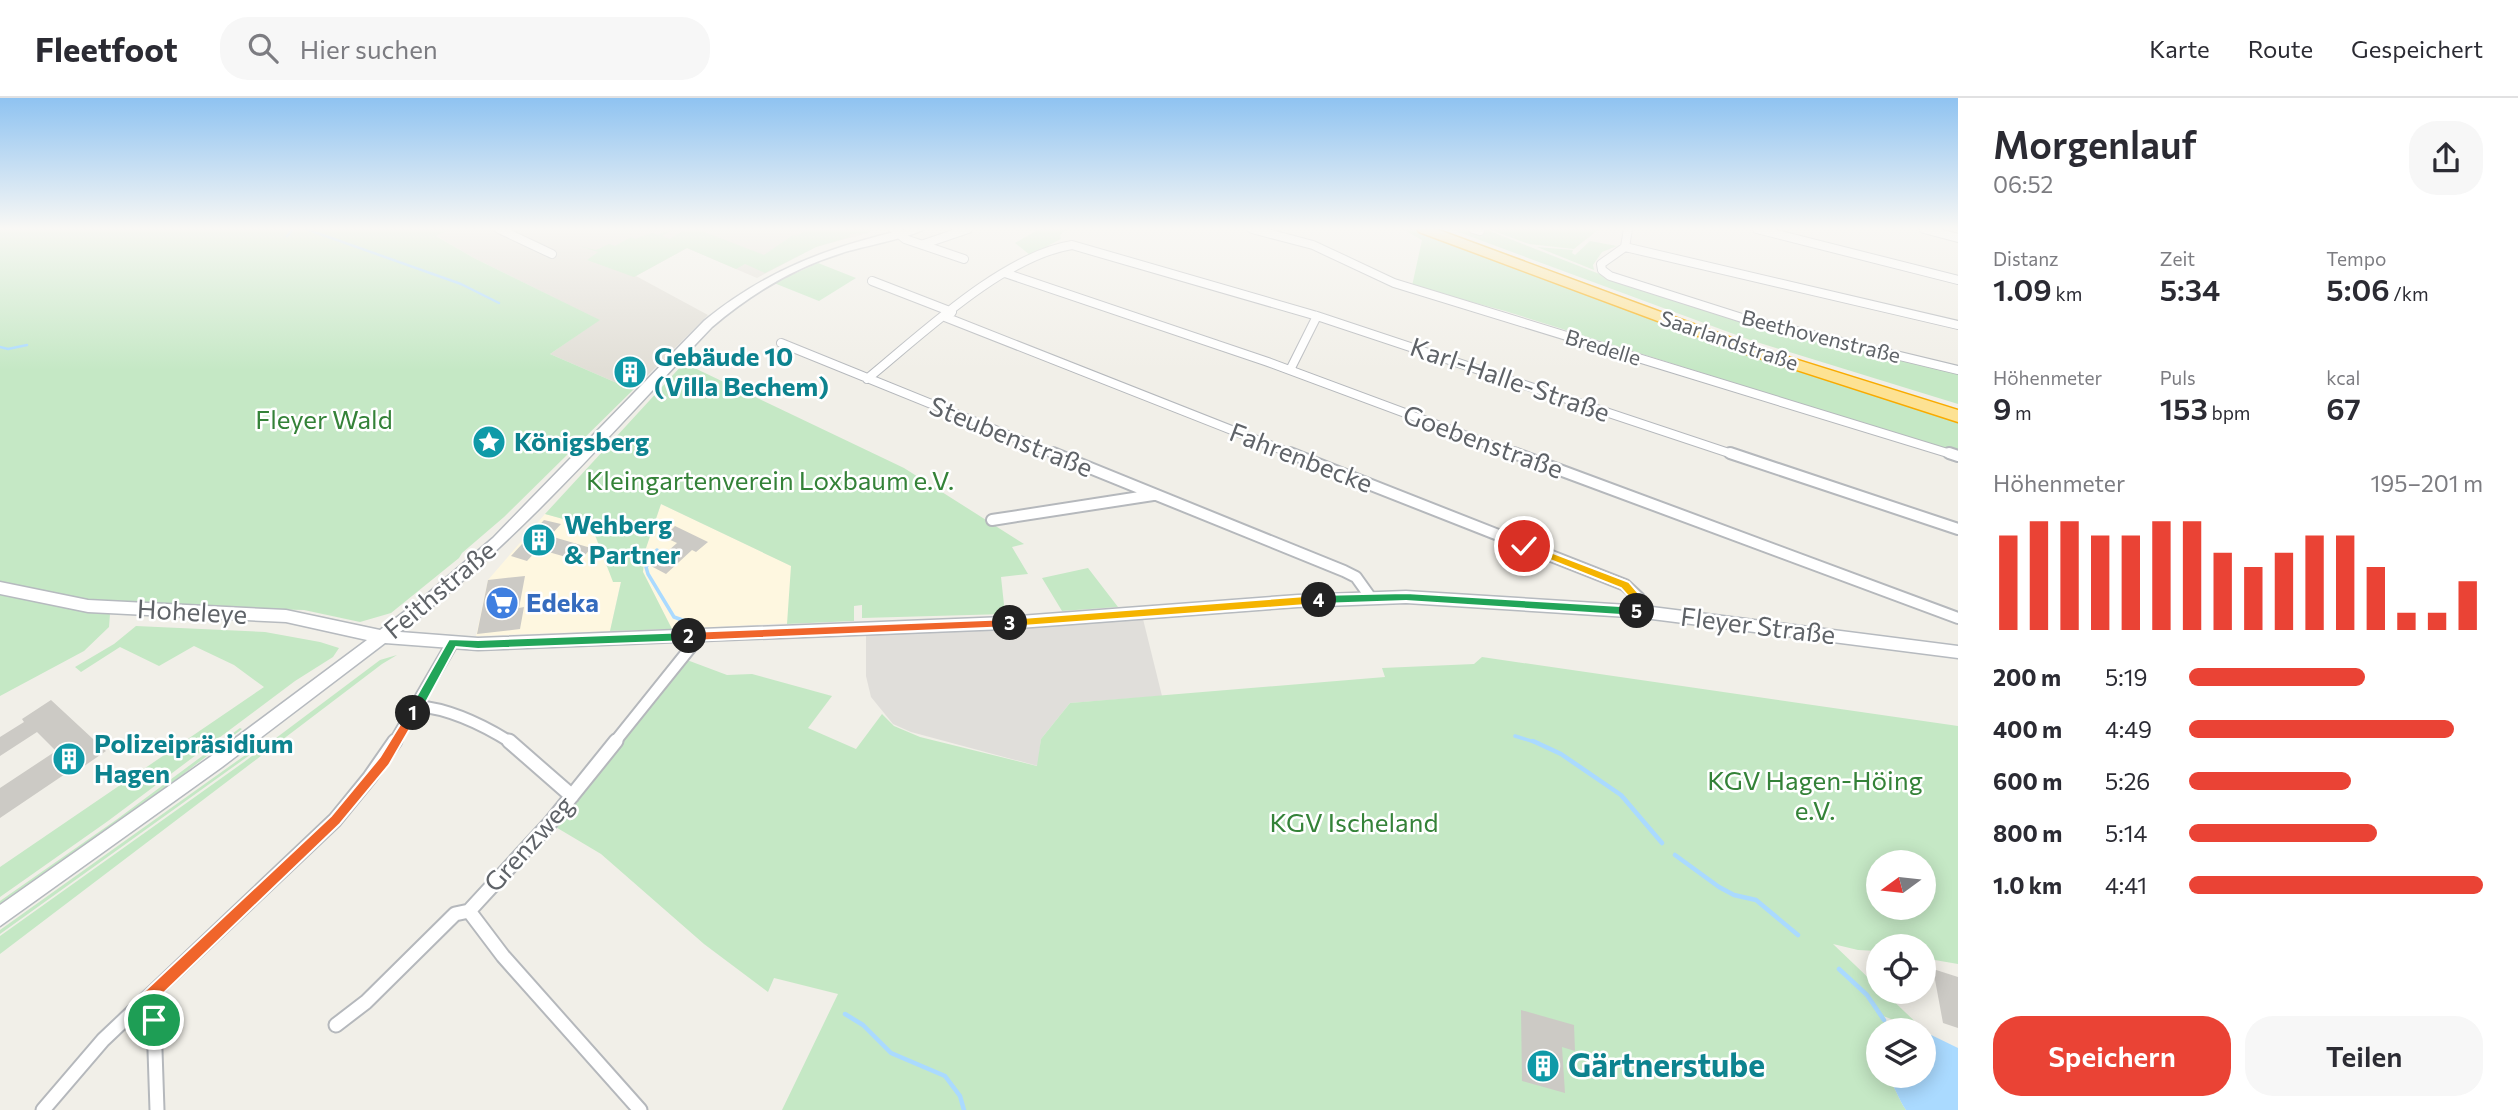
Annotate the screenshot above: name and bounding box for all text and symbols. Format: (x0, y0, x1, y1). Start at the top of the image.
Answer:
search box (220, 17, 710, 80)
text: Fleetfoot (35, 28, 178, 69)
icon: search (244, 29, 282, 67)
text: Hier suchen (300, 33, 438, 64)
text: Karte (2149, 34, 2210, 63)
text: Route (2248, 34, 2313, 63)
text: Gespeichert (2351, 34, 2483, 63)
text: Morgenlauf (1993, 120, 2197, 167)
button: share (2409, 121, 2483, 195)
text: 06:52 (1993, 170, 2053, 198)
text: Distanz (1993, 247, 2059, 270)
text: Zeit (2160, 247, 2195, 270)
text: Tempo (2326, 247, 2386, 270)
text: 1.09 (1993, 270, 2052, 307)
text: 5:34 (2160, 270, 2220, 307)
text: 5:06 (2326, 270, 2390, 307)
text: km (2052, 282, 2082, 305)
text: /km (2390, 282, 2429, 305)
street label: Saarlandstraße (1657, 304, 1802, 375)
street label: Beethovenstraße (1739, 304, 1903, 367)
street label: Bredelle (1563, 323, 1644, 370)
street label: Karl-Halle-Straße (1407, 330, 1614, 427)
place label: Gebäude 10 (Villa Bechem) (654, 340, 829, 401)
building icon: Gebäude 10 (Villa Bechem) (611, 353, 649, 391)
text: Höhenmeter (1993, 366, 2102, 389)
text: Puls (2160, 366, 2196, 389)
text: kcal (2326, 366, 2360, 389)
street label: Steubenstraße (925, 389, 1098, 482)
text: 9 (1993, 389, 2011, 426)
text: 153 (2160, 389, 2208, 426)
text: 67 (2326, 389, 2361, 426)
street label: Goebenstraße (1399, 397, 1568, 484)
text: m (2011, 401, 2032, 424)
text: bpm (2208, 401, 2250, 424)
park label: Fleyer Wald (255, 403, 393, 434)
street label: Fahrenbecke (1226, 415, 1377, 498)
place icon: Königsberg (470, 423, 508, 461)
place label: Königsberg (514, 425, 649, 456)
park label: Kleingartenverein Loxbaum e.V. (586, 464, 954, 495)
text: Höhenmeter (1993, 469, 2125, 497)
text: 195–201 m (2370, 469, 2483, 497)
place label: Wehberg & Partner (564, 508, 681, 569)
pin (1494, 516, 1554, 576)
building icon: Wehberg & Partner (520, 521, 558, 559)
icon: check (1505, 527, 1543, 565)
street label: Feithstraße (377, 533, 501, 644)
pin: 4 (1302, 582, 1336, 618)
supermarket icon: Edeka (483, 584, 521, 622)
place label: Edeka (526, 586, 599, 617)
text: 4 (1313, 588, 1324, 611)
street label: Hoheleye (136, 592, 248, 629)
pin: 5 (1620, 594, 1654, 628)
text: 5 (1631, 599, 1642, 622)
street label: Fleyer Straße (1679, 600, 1837, 649)
pin: 3 (992, 606, 1028, 640)
text: 3 (1004, 611, 1015, 634)
pin: 2 (672, 618, 706, 654)
text: 2 (683, 624, 694, 647)
text: 200 m (1993, 663, 2061, 691)
text: 5:19 (2105, 663, 2147, 691)
pin: 1 (396, 696, 430, 730)
text: 1 (408, 701, 417, 724)
text: 400 m (1993, 715, 2062, 743)
text: 4:49 (2105, 715, 2152, 743)
place label: Polizeipräsidium Hagen (94, 727, 293, 788)
building icon: Polizeipräsidium Hagen (50, 740, 88, 778)
park label: KGV Hagen-Höing e.V. (1707, 764, 1923, 825)
text: 600 m (1993, 767, 2062, 795)
text: 5:26 (2105, 767, 2150, 795)
street label: Grenzweg (477, 789, 579, 897)
park label: KGV Ischeland (1269, 806, 1439, 837)
text: 800 m (1993, 819, 2062, 847)
text: 5:14 (2105, 819, 2147, 847)
north arrow (1866, 850, 1936, 920)
map controls (1866, 850, 1936, 1088)
text: 1.0 km (1993, 871, 2062, 899)
text: 4:41 (2105, 871, 2147, 899)
button: locate (1866, 934, 1936, 1004)
pin (124, 990, 184, 1050)
icon: arrive (135, 1001, 173, 1039)
button: Speichern (1993, 1016, 2231, 1096)
button: Teilen (2245, 1016, 2483, 1096)
button: layers (1866, 1018, 1936, 1088)
place label: Gärtnerstube (1568, 1044, 1765, 1084)
building icon: Gärtnerstube (1524, 1047, 1562, 1085)

